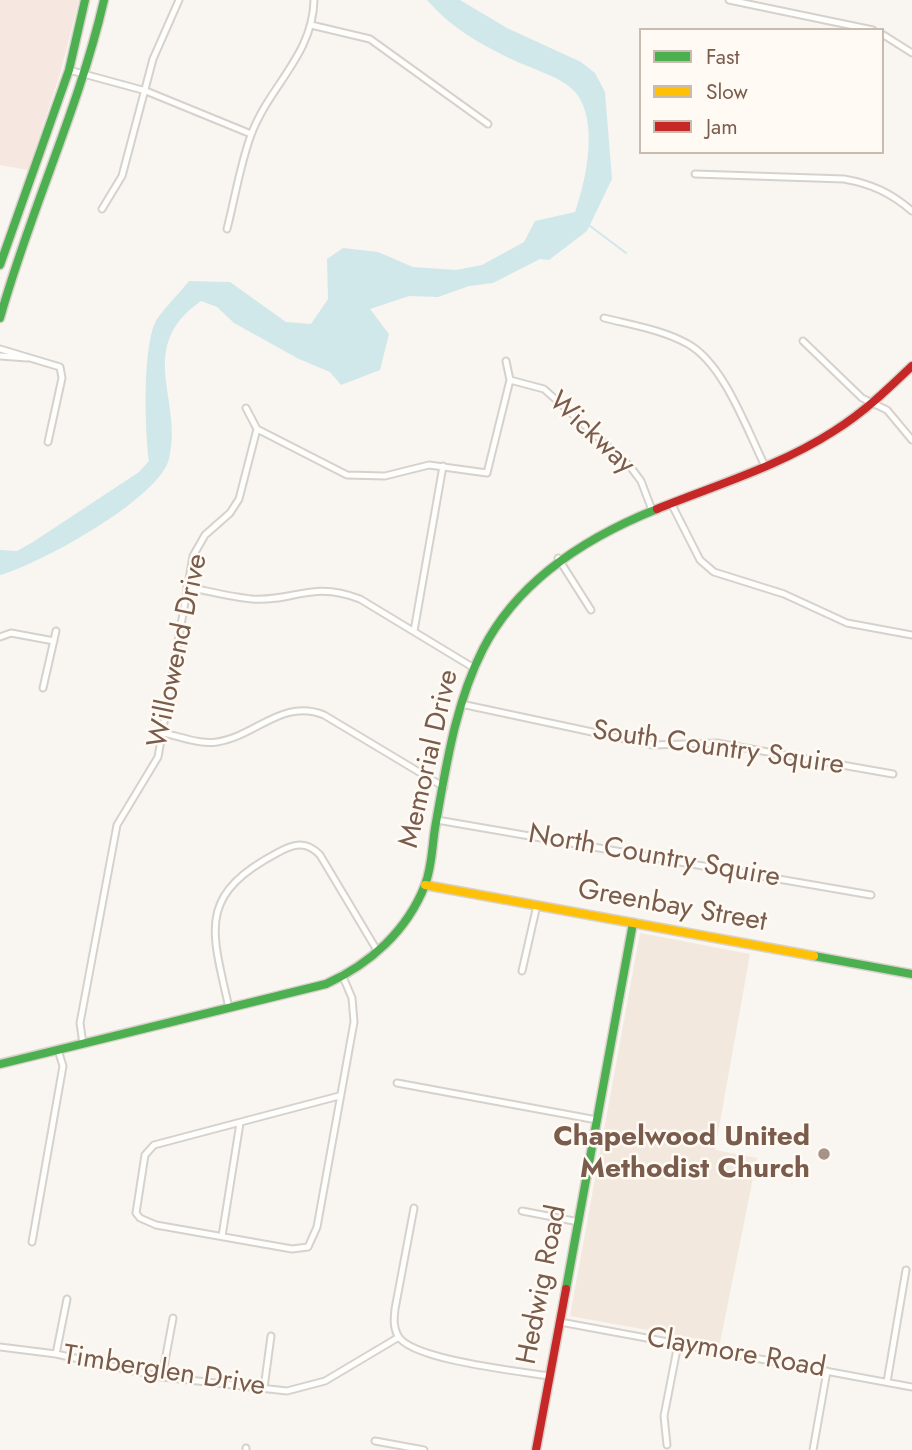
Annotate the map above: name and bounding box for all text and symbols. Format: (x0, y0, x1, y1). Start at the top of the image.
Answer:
legend (639, 28, 884, 154)
text: Fast (706, 42, 739, 72)
text: Slow (706, 77, 748, 107)
text: Jam (706, 112, 738, 142)
street label: Wickway (541, 386, 641, 482)
street label: Willowend Drive (142, 551, 216, 751)
street label: Memorial Drive (393, 667, 467, 851)
street label: South Country Squire (590, 715, 846, 783)
street label: North Country Squire (525, 818, 783, 896)
street label: Greenbay Street (575, 874, 769, 940)
place label: Chapelwood United Methodist Church (553, 1121, 810, 1187)
marker: Chapelwood United Methodist Church (816, 1146, 832, 1162)
street label: Hedwig Road (511, 1203, 575, 1367)
street label: Claymore Road (644, 1322, 828, 1386)
street label: Timberglen Drive (61, 1339, 267, 1405)

